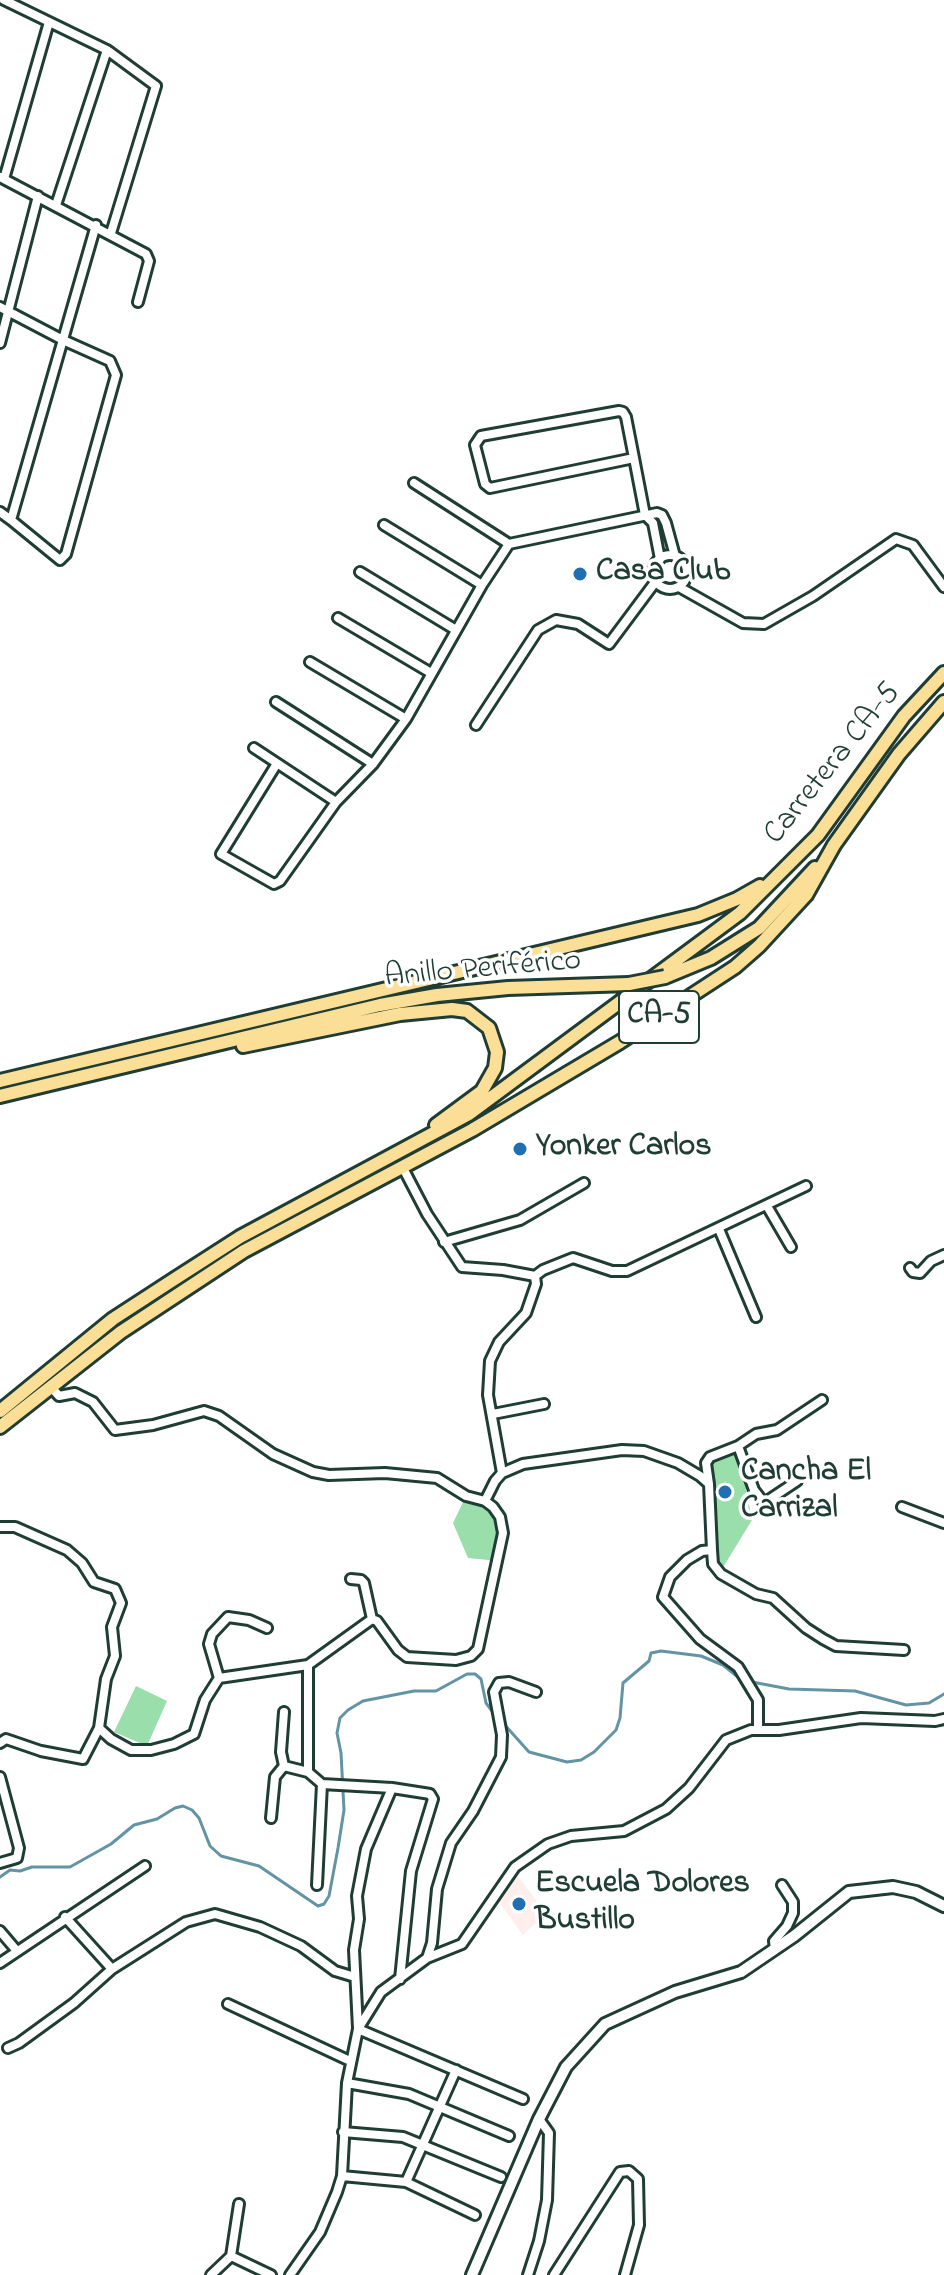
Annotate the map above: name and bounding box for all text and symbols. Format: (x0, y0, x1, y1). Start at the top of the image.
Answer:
place label: Casa Club (596, 555, 730, 593)
marker: Casa Club (571, 565, 589, 583)
street label: Carretera CA-5 (757, 676, 911, 854)
street label: Anillo Periférico (383, 943, 583, 999)
road number: CA-5 (619, 991, 699, 1043)
place label: Yonker Carlos (536, 1130, 711, 1168)
marker: Yonker Carlos (511, 1140, 529, 1158)
place label: Cancha El Carrizal (741, 1455, 871, 1530)
marker: Cancha El Carrizal (716, 1483, 734, 1501)
place label: Escuela Dolores Bustillo (535, 1867, 750, 1942)
marker: Escuela Dolores Bustillo (510, 1895, 528, 1913)

